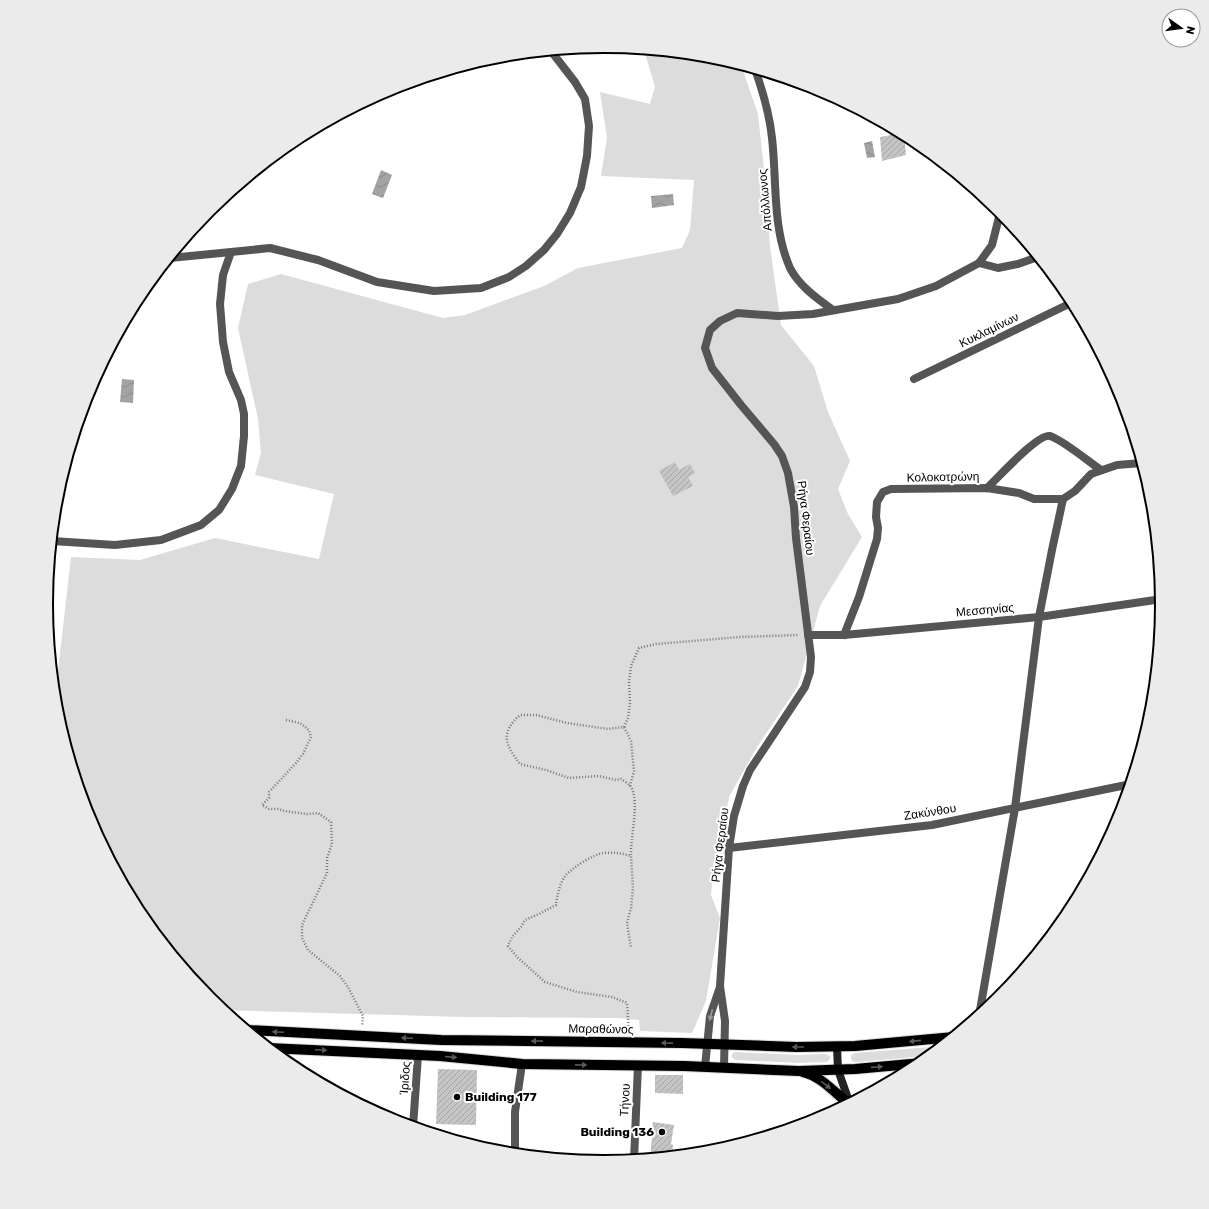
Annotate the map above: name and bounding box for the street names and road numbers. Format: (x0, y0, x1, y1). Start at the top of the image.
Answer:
street label: Απόλλωνος (755, 168, 775, 232)
street label: Κυκλαμίνων (957, 310, 1021, 350)
street label: Κολοκοτρώνη (907, 469, 979, 485)
street label: Ρήγα Φεραίου (794, 480, 818, 556)
street label: Μεσσηνίας (955, 600, 1015, 620)
street label: Ζακύνθου (903, 801, 957, 823)
street label: Ρήγα Φεραίου (708, 807, 732, 883)
street label: Μαραθώνος (568, 1021, 634, 1037)
street label: Ίριδος (397, 1061, 413, 1096)
street label: Τήνου (617, 1083, 633, 1117)

